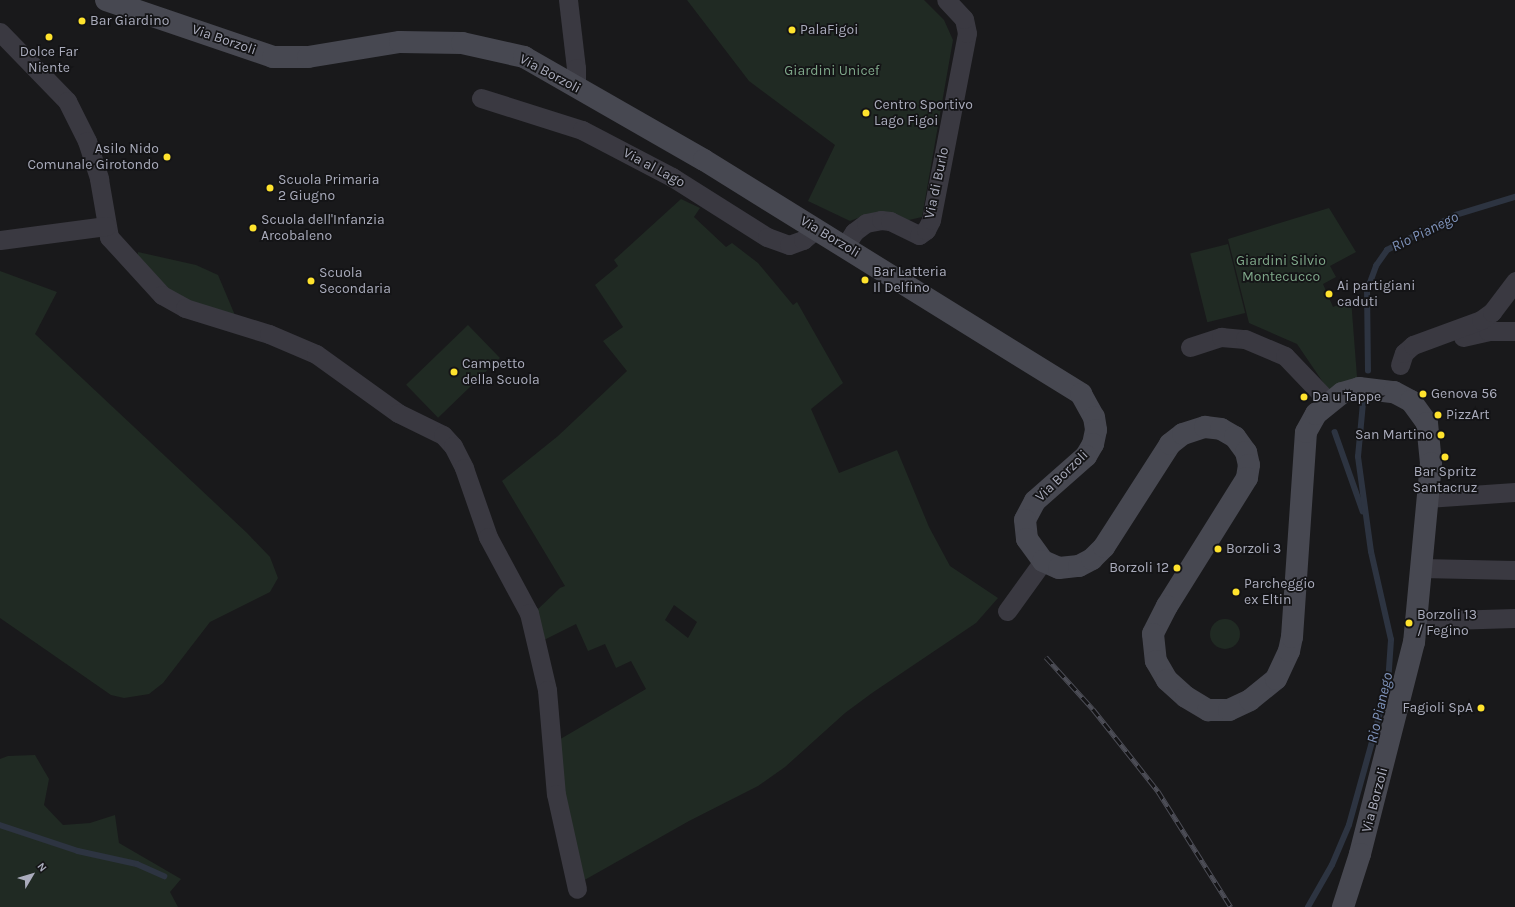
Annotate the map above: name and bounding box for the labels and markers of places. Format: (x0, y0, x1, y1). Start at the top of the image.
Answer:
place label: Bar Giardino (90, 13, 169, 29)
marker: Bar Giardino (77, 16, 87, 26)
place label: PalaFigoi (800, 22, 858, 38)
marker: PalaFigoi (787, 25, 797, 35)
marker: Dolce Far Niente (44, 32, 54, 42)
place label: Dolce Far Niente (20, 44, 78, 76)
place label: Centro Sportivo Lago Figoi (874, 97, 973, 130)
marker: Centro Sportivo Lago Figoi (861, 108, 871, 118)
place label: Asilo Nido Comunale Girotondo (27, 141, 159, 174)
marker: Asilo Nido Comunale Girotondo (162, 152, 172, 162)
place label: Scuola Primaria 2 Giugno (278, 172, 379, 204)
marker: Scuola Primaria 2 Giugno (265, 183, 275, 193)
place label: Scuola dell'Infanzia Arcobaleno (261, 212, 385, 244)
marker: Scuola dell'Infanzia Arcobaleno (248, 223, 258, 233)
place label: Bar Latteria Il Delfino (873, 264, 947, 296)
place label: Scuola Secondaria (319, 265, 391, 298)
marker: Bar Latteria Il Delfino (860, 275, 870, 285)
marker: Scuola Secondaria (306, 276, 316, 286)
place label: Ai partigiani caduti (1337, 278, 1415, 310)
marker: Ai partigiani caduti (1324, 289, 1334, 299)
place label: Campetto della Scuola (462, 356, 540, 388)
marker: Campetto della Scuola (449, 367, 459, 377)
place label: Genova 56 (1431, 386, 1497, 402)
place label: Da u Tappe (1312, 389, 1381, 405)
marker: Genova 56 (1418, 389, 1428, 399)
marker: Da u Tappe (1299, 392, 1309, 402)
place label: PizzArt (1446, 407, 1490, 423)
marker: PizzArt (1433, 410, 1443, 420)
place label: San Martino (1355, 427, 1433, 443)
marker: San Martino (1436, 430, 1446, 440)
marker: Bar Spritz Santacruz (1440, 452, 1450, 462)
place label: Bar Spritz Santacruz (1413, 464, 1477, 496)
place label: Borzoli 3 (1226, 541, 1281, 557)
marker: Borzoli 3 (1213, 544, 1223, 554)
place label: Borzoli 12 (1109, 560, 1169, 576)
marker: Borzoli 12 (1172, 563, 1182, 573)
place label: Parcheggio ex Eltin (1244, 576, 1315, 608)
marker: Parcheggio ex Eltin (1231, 587, 1241, 597)
place label: Borzoli 13 / Fegino (1417, 607, 1477, 640)
marker: Borzoli 13 / Fegino (1404, 618, 1414, 628)
place label: Fagioli SpA (1402, 700, 1473, 716)
marker: Fagioli SpA (1476, 703, 1486, 713)

